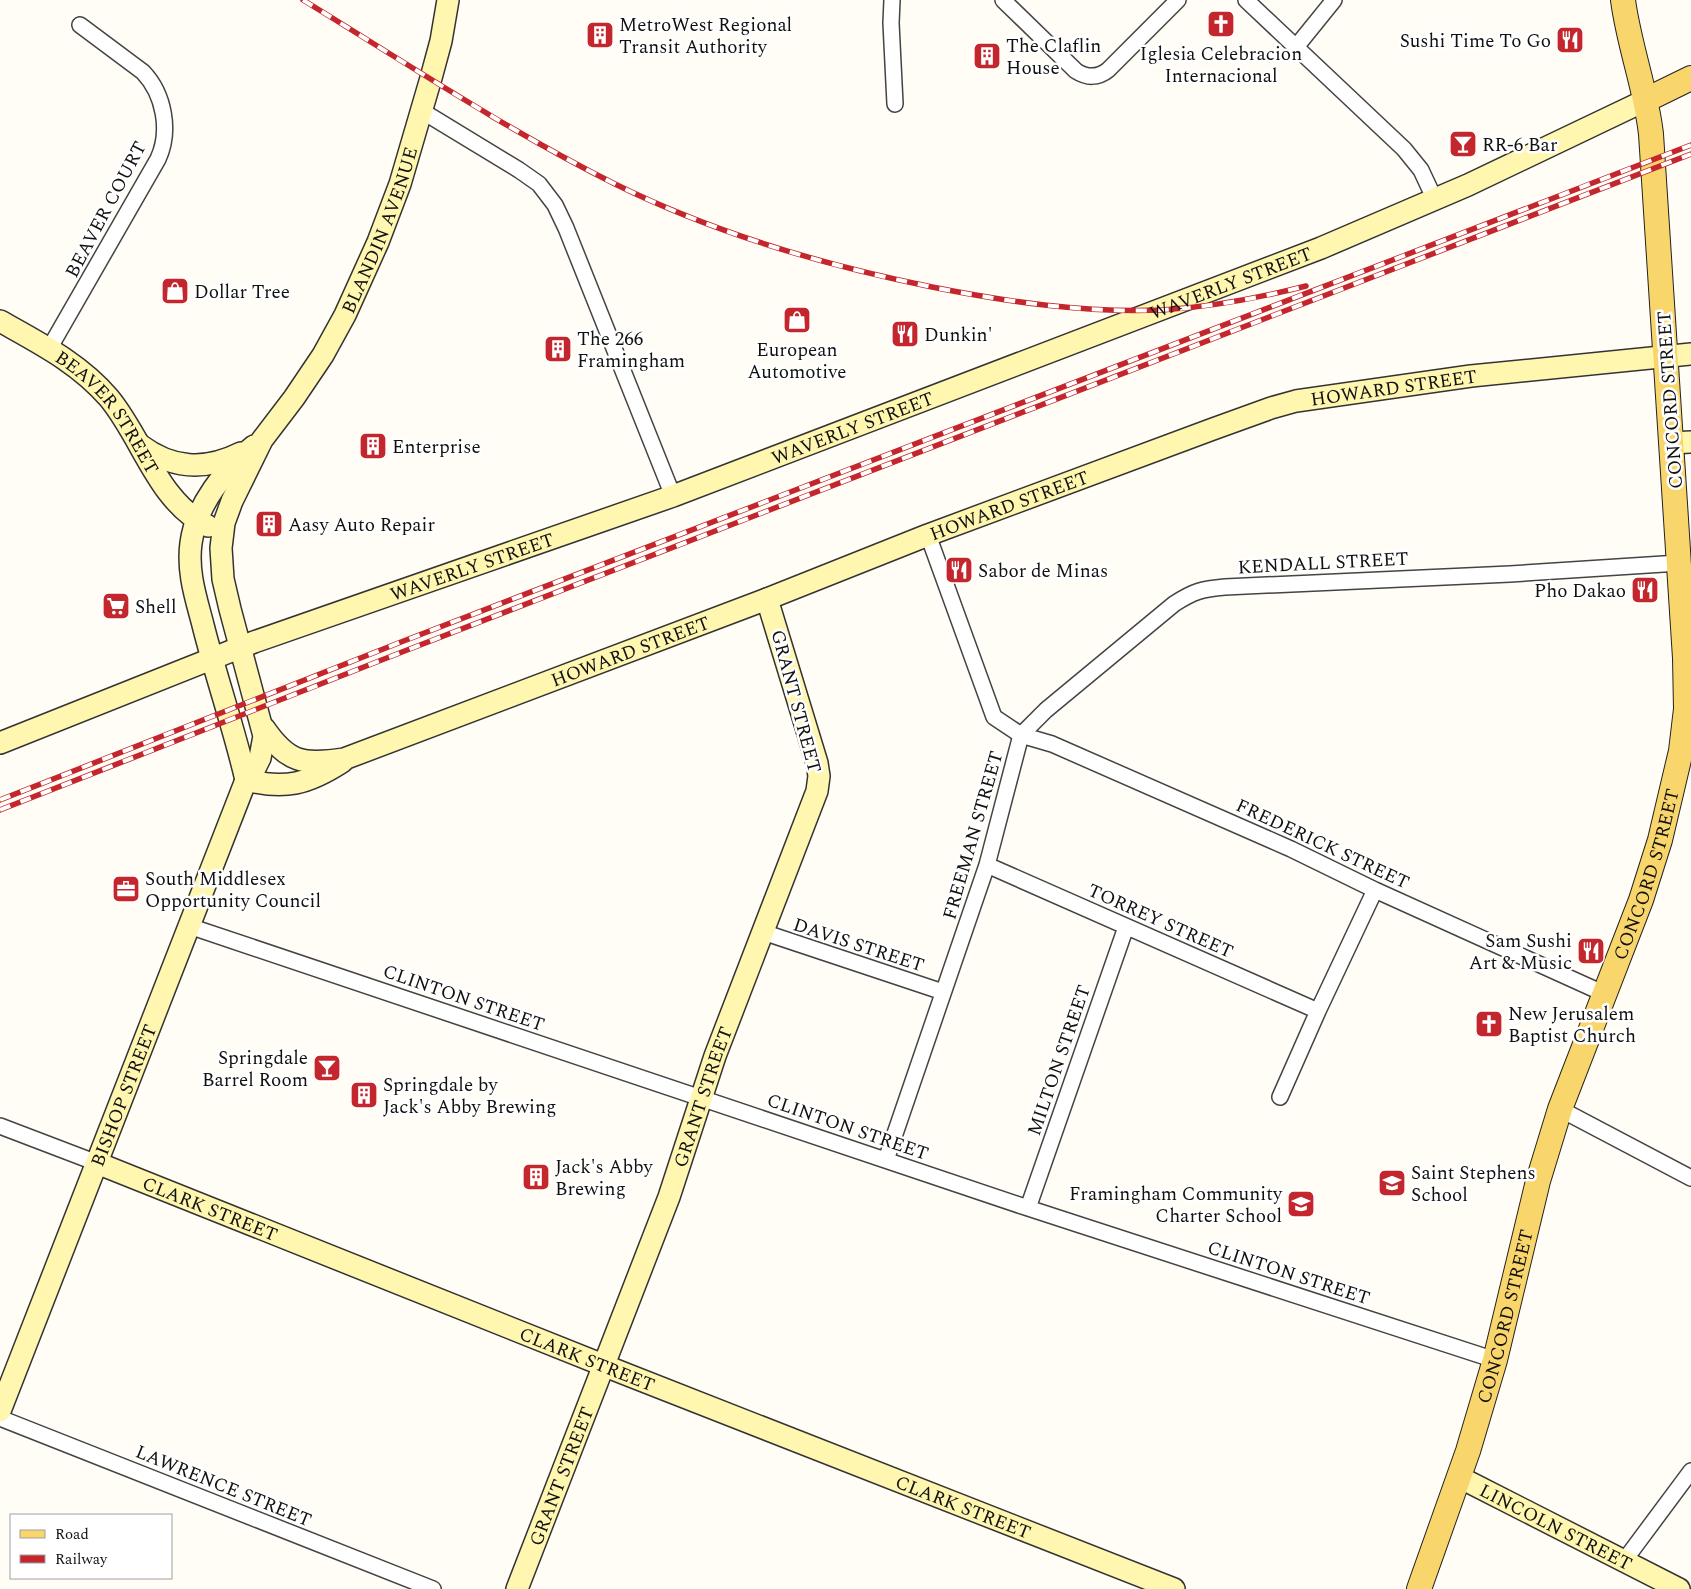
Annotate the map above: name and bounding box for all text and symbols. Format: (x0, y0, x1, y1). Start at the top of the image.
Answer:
church icon: Iglesia Celebracion Internacional (1206, 9, 1236, 39)
place label: MetroWest Regional Transit Authority (619, 11, 792, 62)
building icon: MetroWest Regional Transit Authority (585, 20, 615, 50)
restaurant icon: Sushi Time To Go (1555, 25, 1585, 55)
place label: Sushi Time To Go (1400, 27, 1551, 56)
place label: The Claflin House (1006, 32, 1101, 83)
place label: Iglesia Celebracion Internacional (1140, 40, 1302, 91)
building icon: The Claflin House (972, 41, 1002, 71)
bar icon: RR-6 Bar (1448, 129, 1478, 159)
place label: RR-6 Bar (1482, 131, 1558, 160)
street label: BEAVER COURT (58, 136, 155, 283)
street label: BLANDIN AVENUE (335, 143, 426, 319)
street label: WAVERLY STREET (1146, 240, 1316, 328)
shop icon: Dollar Tree (160, 276, 190, 306)
place label: Dollar Tree (194, 278, 290, 307)
shop icon: European Automotive (782, 305, 812, 335)
street label: CONCORD STREET (1650, 310, 1691, 490)
restaurant icon: Dunkin' (890, 319, 920, 349)
place label: Dunkin' (924, 321, 992, 350)
place label: The 266 Framingham (577, 325, 685, 376)
building icon: The 266 Framingham (543, 334, 573, 364)
place label: European Automotive (747, 336, 847, 387)
street label: BEAVER STREET (49, 344, 166, 480)
street label: HOWARD STREET (1309, 362, 1479, 415)
street label: WAVERLY STREET (767, 385, 938, 473)
building icon: Enterprise (358, 431, 388, 461)
place label: Enterprise (392, 433, 481, 462)
street label: HOWARD STREET (926, 464, 1093, 549)
building icon: Aasy Auto Repair (254, 509, 284, 539)
place label: Aasy Auto Repair (288, 511, 436, 540)
street label: WAVERLY STREET (386, 526, 558, 609)
street label: KENDALL STREET (1237, 545, 1409, 582)
restaurant icon: Sabor de Minas (944, 555, 974, 585)
place label: Sabor de Minas (978, 557, 1108, 586)
restaurant icon: Pho Dakao (1630, 575, 1660, 605)
place label: Pho Dakao (1534, 577, 1626, 606)
supermarket icon: Shell (101, 591, 131, 621)
place label: Shell (135, 593, 177, 622)
street label: HOWARD STREET (547, 609, 714, 695)
street label: GRANT STREET (762, 627, 829, 776)
street label: FREEMAN STREET (935, 748, 1011, 923)
street label: CONCORD STREET (1606, 786, 1688, 965)
street label: FREDERICK STREET (1231, 791, 1414, 897)
place label: South Middlesex Opportunity Council (145, 865, 321, 916)
office icon: South Middlesex Opportunity Council (111, 874, 141, 904)
street label: TORREY STREET (1083, 876, 1238, 967)
street label: DAVIS STREET (789, 911, 928, 980)
place label: Sam Sushi Art & Music (1469, 927, 1572, 978)
restaurant icon: Sam Sushi Art & Music (1576, 936, 1606, 966)
street label: CLINTON STREET (379, 957, 548, 1040)
street label: MILTON STREET (1020, 981, 1099, 1140)
place label: New Jerusalem Baptist Church (1508, 1000, 1636, 1051)
church icon: New Jerusalem Baptist Church (1474, 1009, 1504, 1039)
street label: BISHOP STREET (84, 1020, 165, 1171)
street label: GRANT STREET (667, 1023, 741, 1172)
place label: Springdale Barrel Room (202, 1044, 308, 1095)
bar icon: Springdale Barrel Room (312, 1053, 342, 1083)
place label: Springdale by Jack's Abby Brewing (383, 1071, 556, 1122)
building icon: Springdale by Jack's Abby Brewing (349, 1080, 379, 1110)
street label: CLINTON STREET (763, 1086, 932, 1169)
place label: Jack's Abby Brewing (555, 1153, 654, 1204)
place label: Saint Stephens School (1411, 1159, 1536, 1210)
building icon: Jack's Abby Brewing (521, 1162, 551, 1192)
school or university icon: Saint Stephens School (1377, 1168, 1407, 1198)
street label: CLARK STREET (138, 1170, 282, 1250)
place label: Framingham Community Charter School (1069, 1180, 1283, 1231)
school or university icon: Framingham Community Charter School (1286, 1189, 1316, 1219)
street label: CONCORD STREET (1470, 1227, 1542, 1407)
street label: CLINTON STREET (1204, 1233, 1374, 1313)
street label: CLARK STREET (515, 1320, 659, 1400)
street label: GRANT STREET (522, 1403, 602, 1551)
street label: LAWRENCE STREET (131, 1438, 316, 1535)
street label: CLARK STREET (891, 1468, 1035, 1548)
street label: LINCOLN STREET (1474, 1477, 1637, 1579)
legend (10, 1514, 172, 1579)
text: Road (55, 1523, 89, 1546)
text: Railway (55, 1548, 108, 1571)

